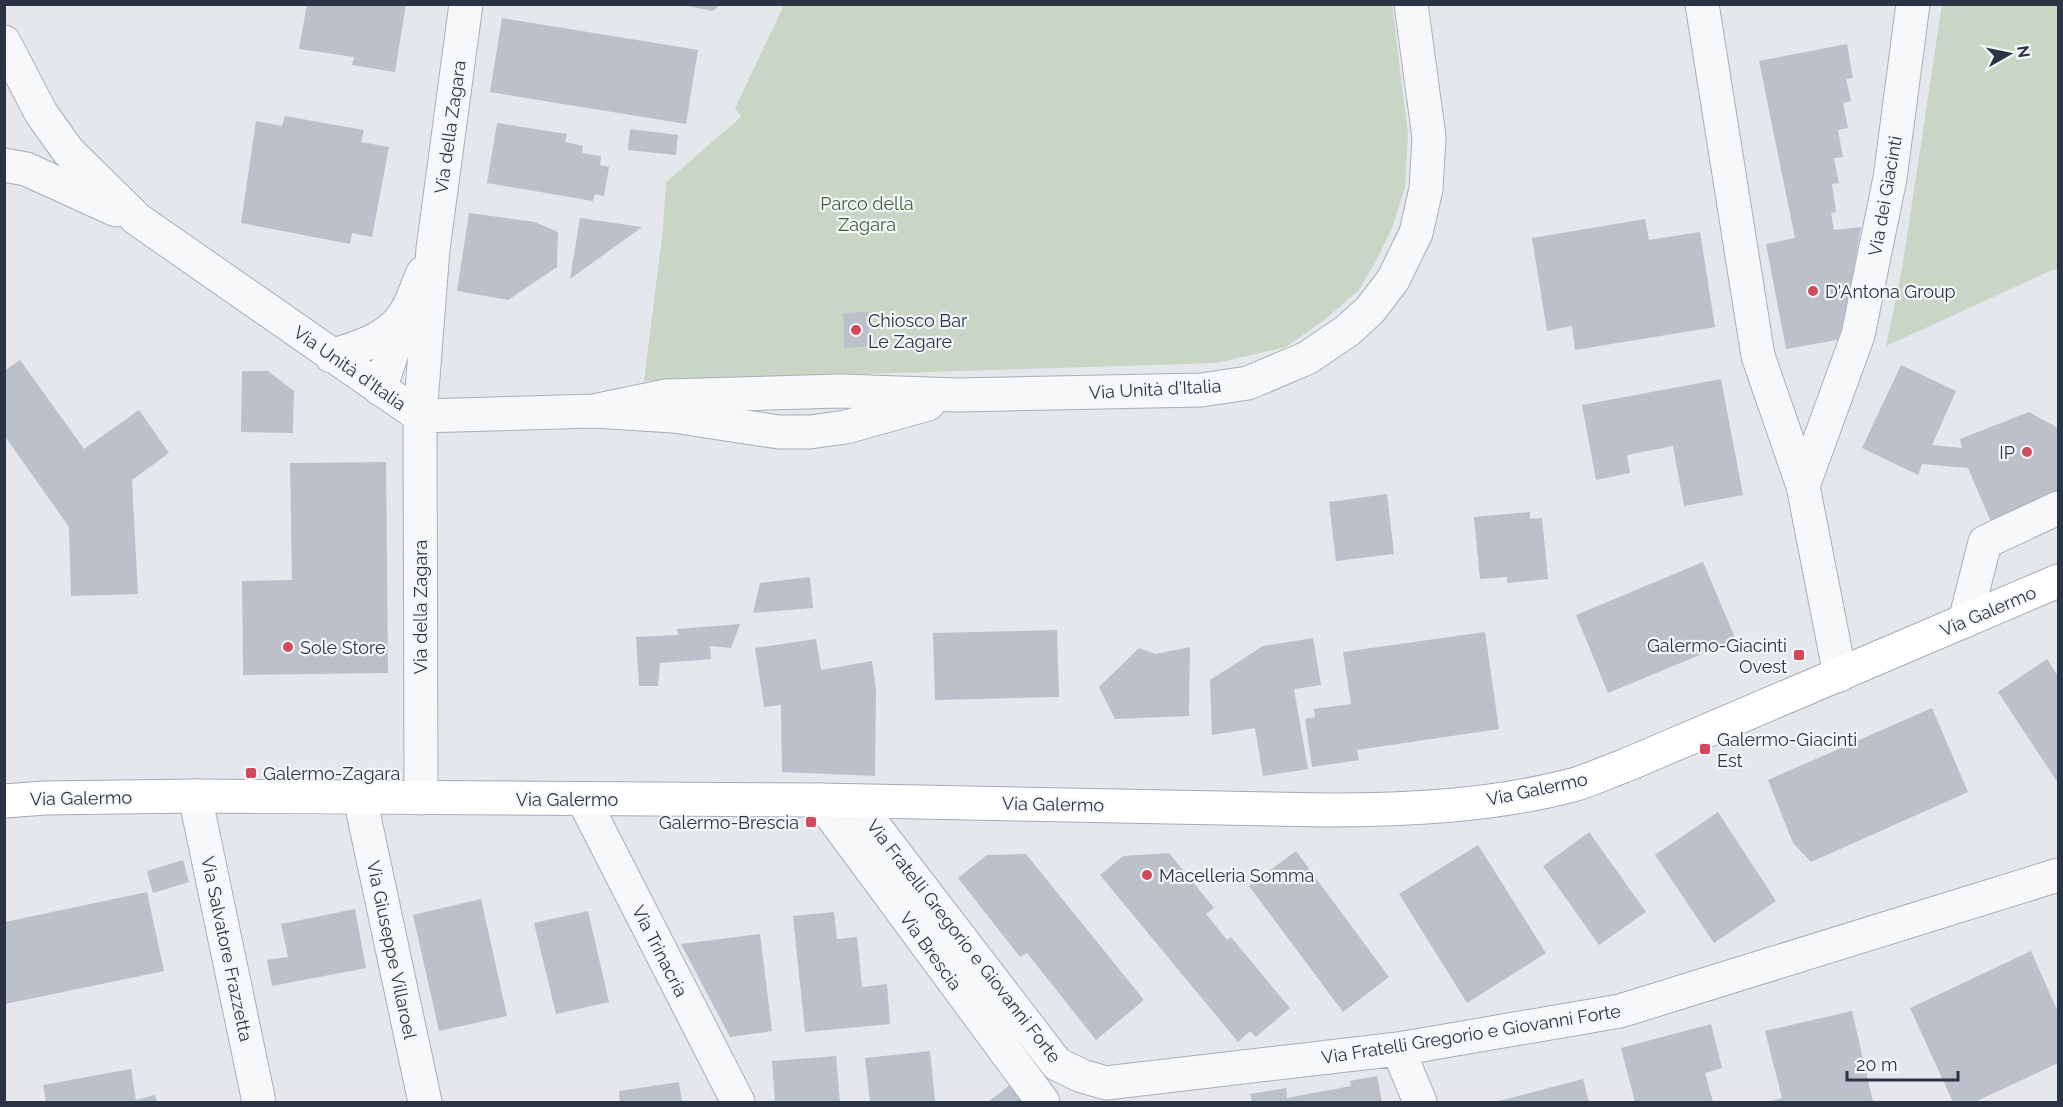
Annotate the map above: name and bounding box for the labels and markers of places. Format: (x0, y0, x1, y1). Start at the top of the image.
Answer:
place label: D'Antona Group (1825, 281, 1956, 302)
marker: D'Antona Group (1806, 284, 1820, 298)
place label: Chiosco Bar Le Zagare (868, 310, 968, 352)
marker: Chiosco Bar Le Zagare (849, 323, 863, 337)
place label: IP (1999, 442, 2015, 463)
marker: IP (2020, 445, 2034, 459)
place label: Galermo-Giacinti Ovest (1647, 635, 1787, 677)
place label: Sole Store (300, 637, 386, 658)
marker: Sole Store (281, 640, 295, 654)
marker: Galermo-Giacinti Ovest (1792, 648, 1806, 662)
place label: Galermo-Giacinti Est (1717, 729, 1857, 771)
marker: Galermo-Giacinti Est (1698, 742, 1712, 756)
place label: Galermo-Zagara (263, 763, 400, 784)
marker: Galermo-Zagara (244, 766, 258, 780)
place label: Galermo-Brescia (659, 812, 799, 833)
marker: Galermo-Brescia (804, 815, 818, 829)
place label: Macelleria Somma (1159, 865, 1314, 886)
marker: Macelleria Somma (1140, 868, 1154, 882)

